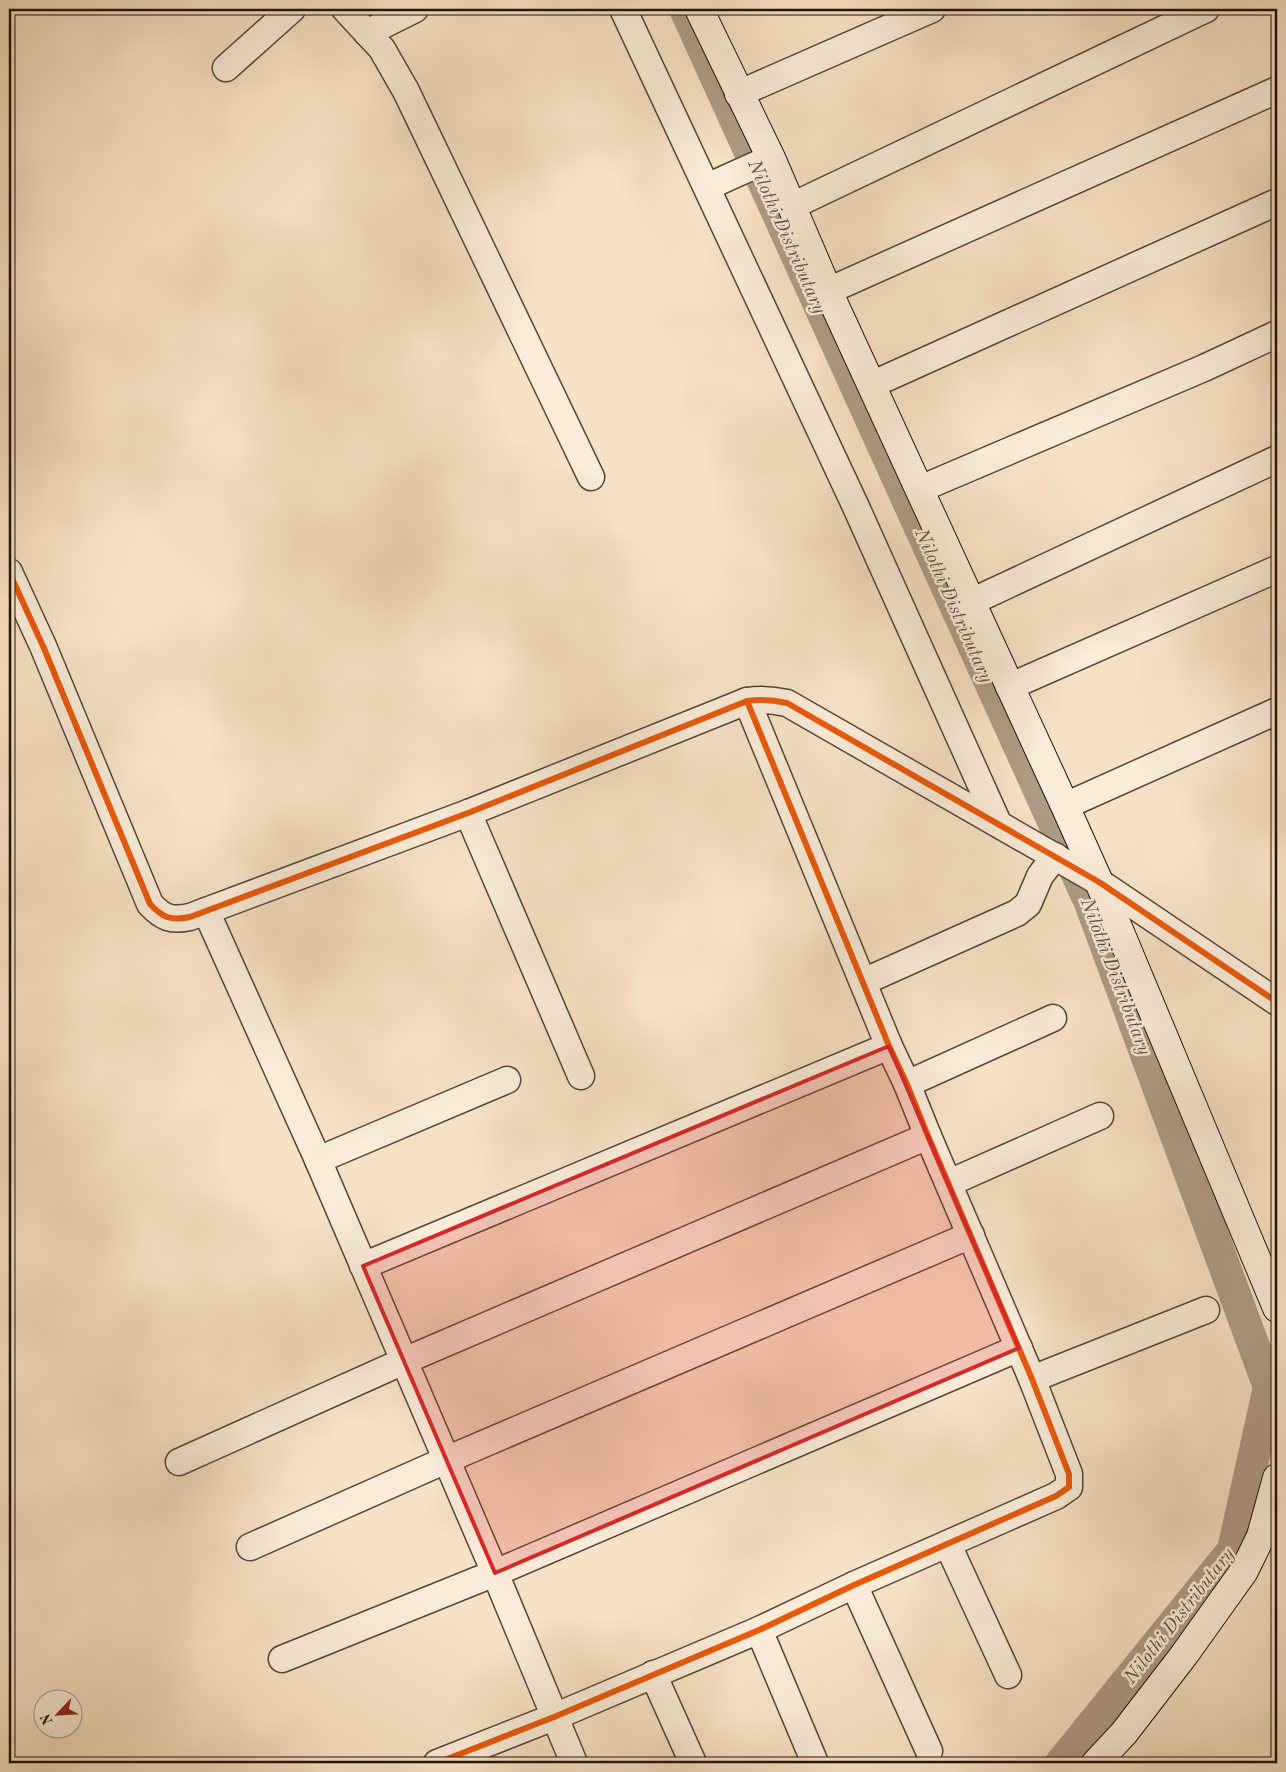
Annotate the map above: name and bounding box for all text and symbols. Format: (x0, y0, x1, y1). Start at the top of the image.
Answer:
water label: Nilothi Distributary (743, 156, 828, 317)
water label: Nilothi Distributary (910, 525, 995, 686)
water label: Nilothi Distributary (1076, 895, 1153, 1058)
water label: Nilothi Distributary (1121, 1545, 1239, 1689)
north arrow (32, 1690, 82, 1740)
text: N (38, 1711, 56, 1727)

